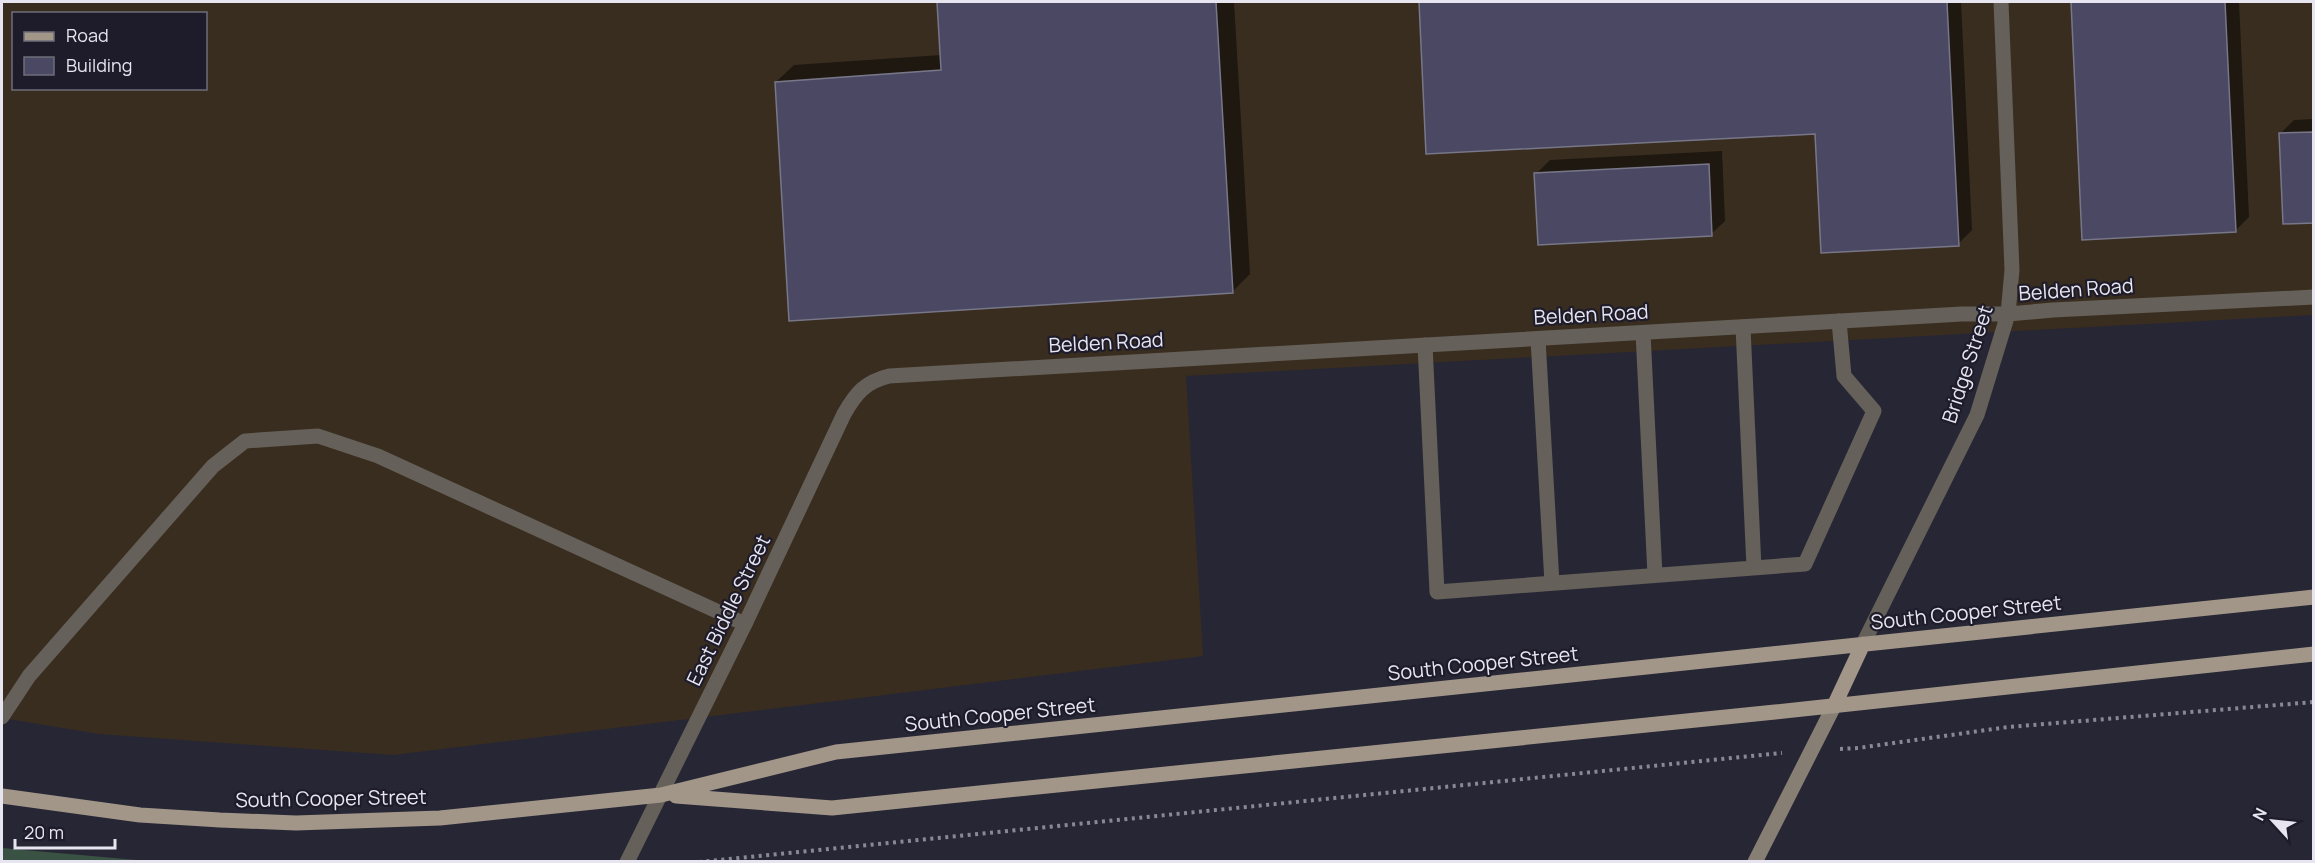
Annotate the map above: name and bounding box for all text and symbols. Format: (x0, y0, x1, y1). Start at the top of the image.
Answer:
legend (12, 12, 207, 90)
text: Road (66, 23, 109, 47)
text: Building (66, 53, 132, 77)
street label: Belden Road (2018, 272, 2134, 306)
street label: Belden Road (1533, 298, 1649, 330)
street label: Bridge Street (1935, 302, 1999, 426)
street label: Belden Road (1048, 326, 1164, 358)
street label: East Biddle Street (680, 530, 776, 690)
street label: South Cooper Street (1869, 589, 2063, 635)
street label: South Cooper Street (1386, 640, 1580, 686)
street label: South Cooper Street (903, 691, 1097, 737)
street label: South Cooper Street (235, 783, 427, 813)
north arrow (2243, 791, 2303, 851)
text: N (2247, 804, 2272, 824)
scale bar (15, 812, 116, 850)
text: 20 m (24, 820, 64, 844)

